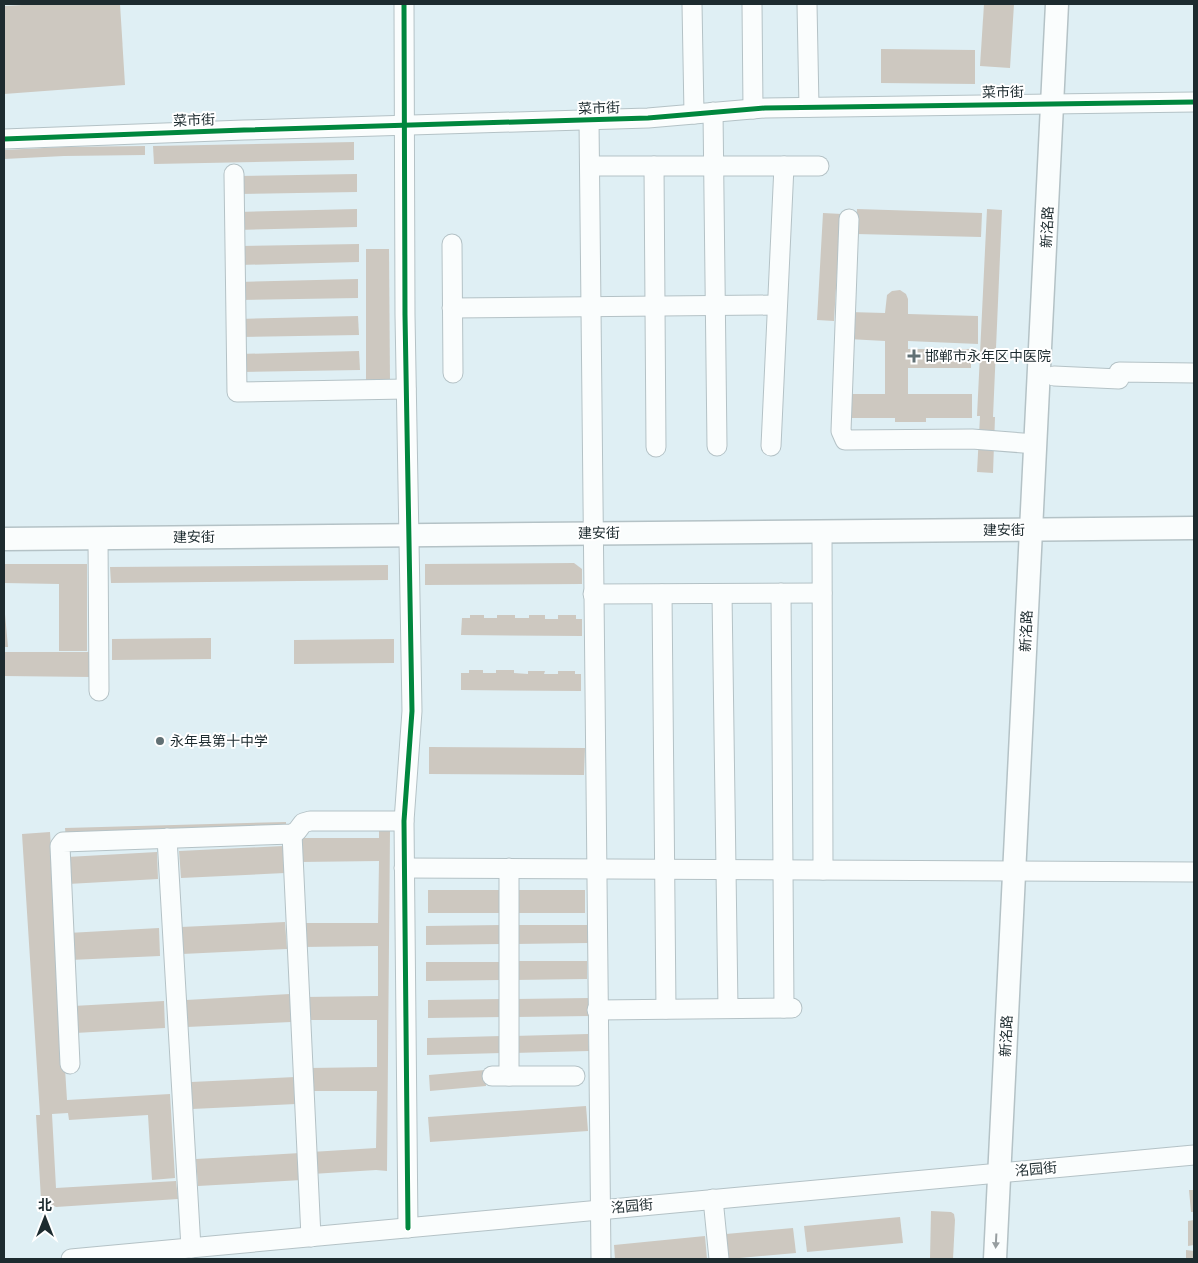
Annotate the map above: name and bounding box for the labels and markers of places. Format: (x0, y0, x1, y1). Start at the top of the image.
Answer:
place label: 邯郸市永年区中医院 (925, 348, 1051, 364)
marker: 邯郸市永年区中医院 (907, 349, 921, 363)
place label: 永年县第十中学 (170, 733, 268, 749)
marker: 永年县第十中学 (154, 735, 166, 747)

